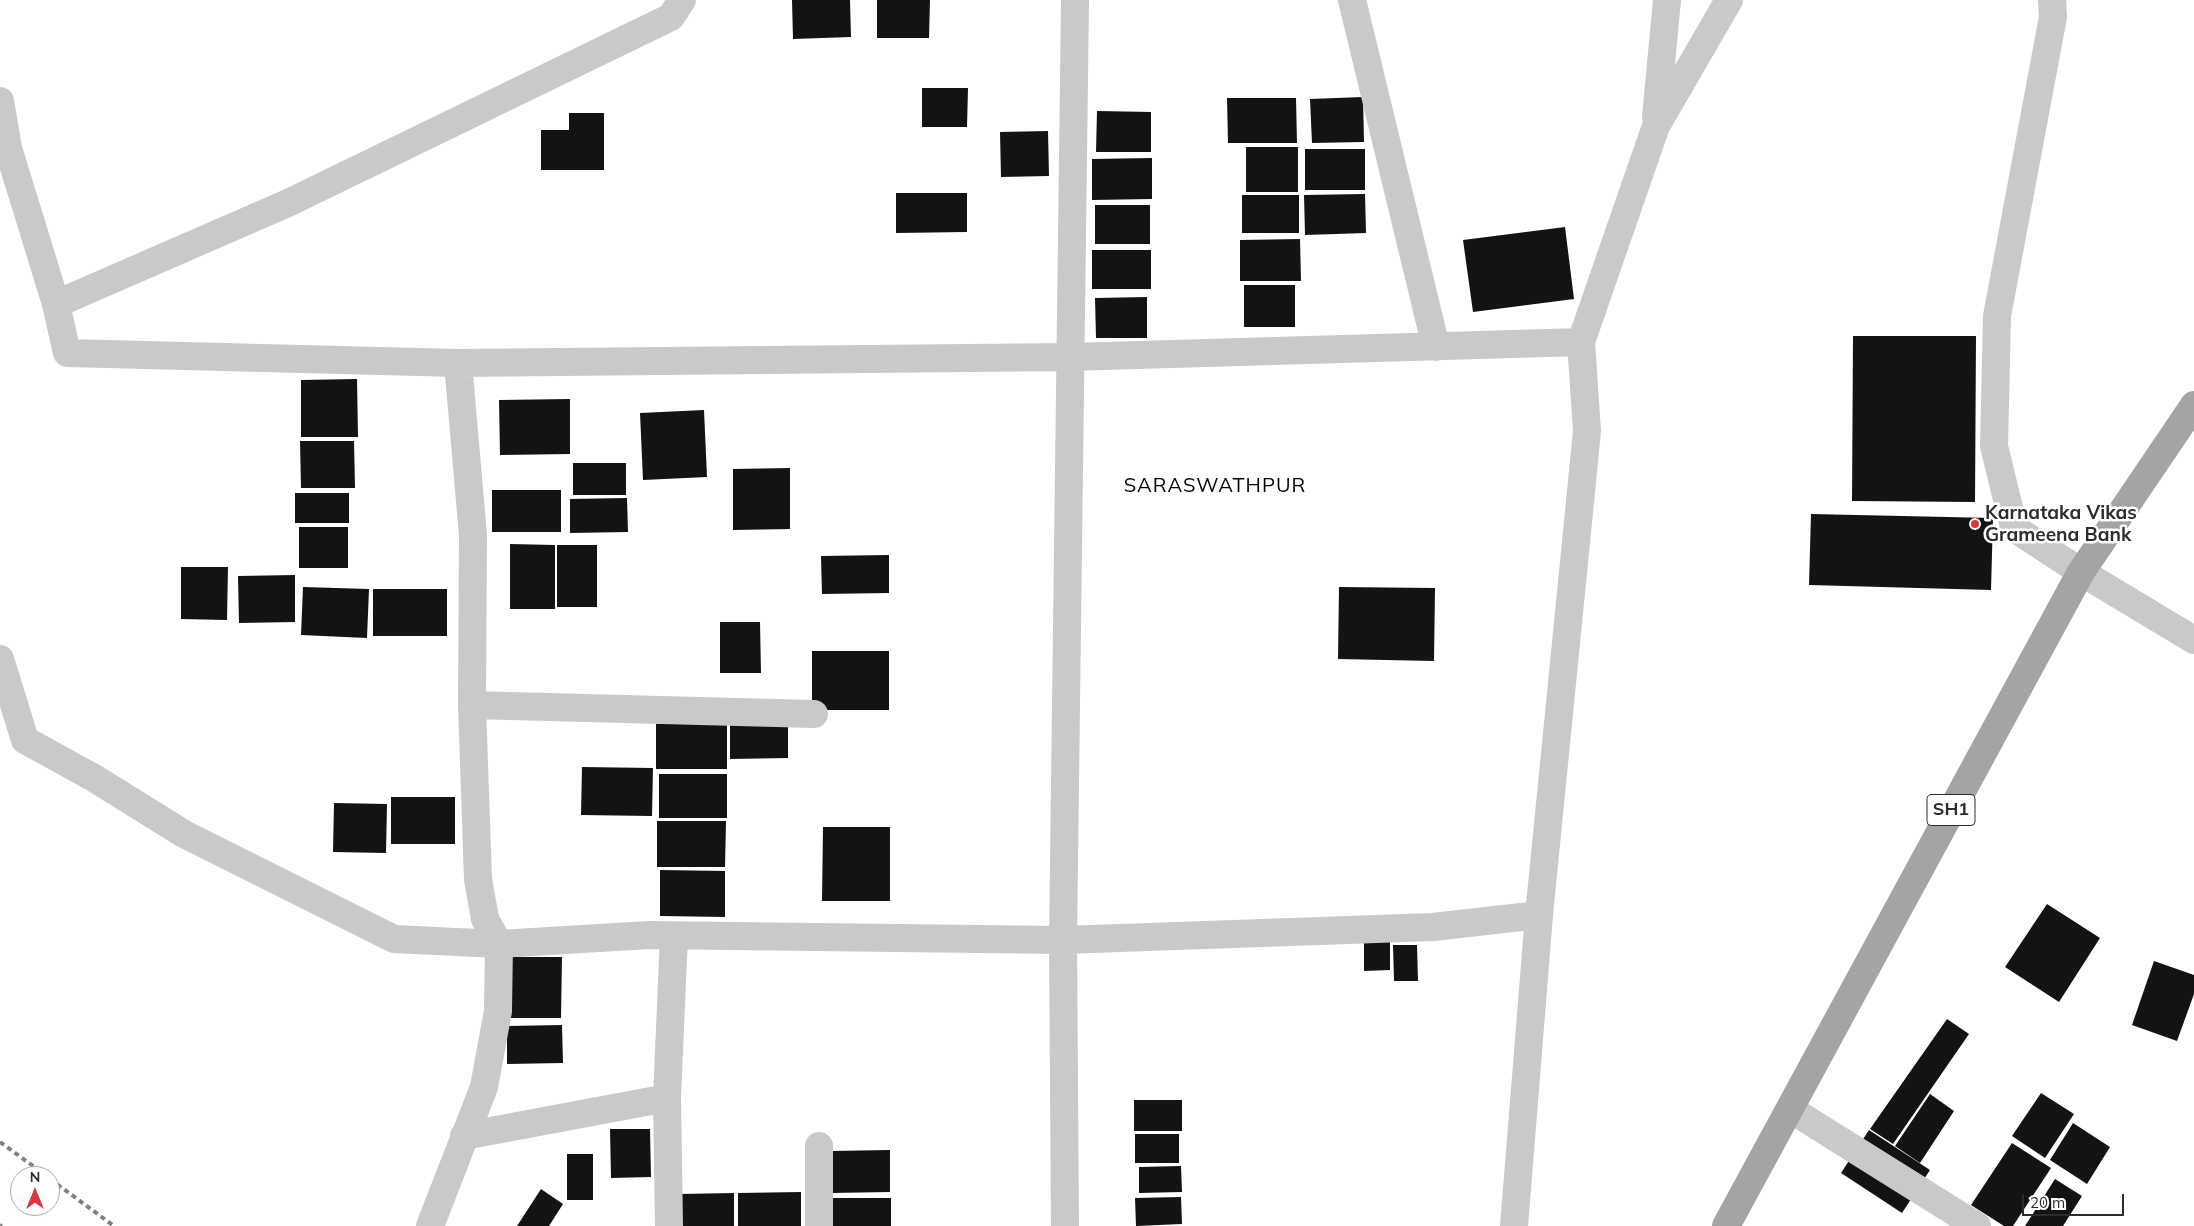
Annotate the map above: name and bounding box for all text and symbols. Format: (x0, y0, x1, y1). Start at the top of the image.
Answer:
district label: SARASWATHPUR (1122, 474, 1308, 498)
place label: Karnataka Vikas Grameena Bank (1985, 502, 2137, 546)
marker: Karnataka Vikas Grameena Bank (1969, 518, 1981, 530)
road number: SH1 (1927, 794, 1975, 826)
north arrow (10, 1166, 60, 1216)
text: N (30, 1168, 40, 1186)
scale bar (2024, 1184, 2126, 1216)
text: 20 m (2030, 1193, 2065, 1212)

